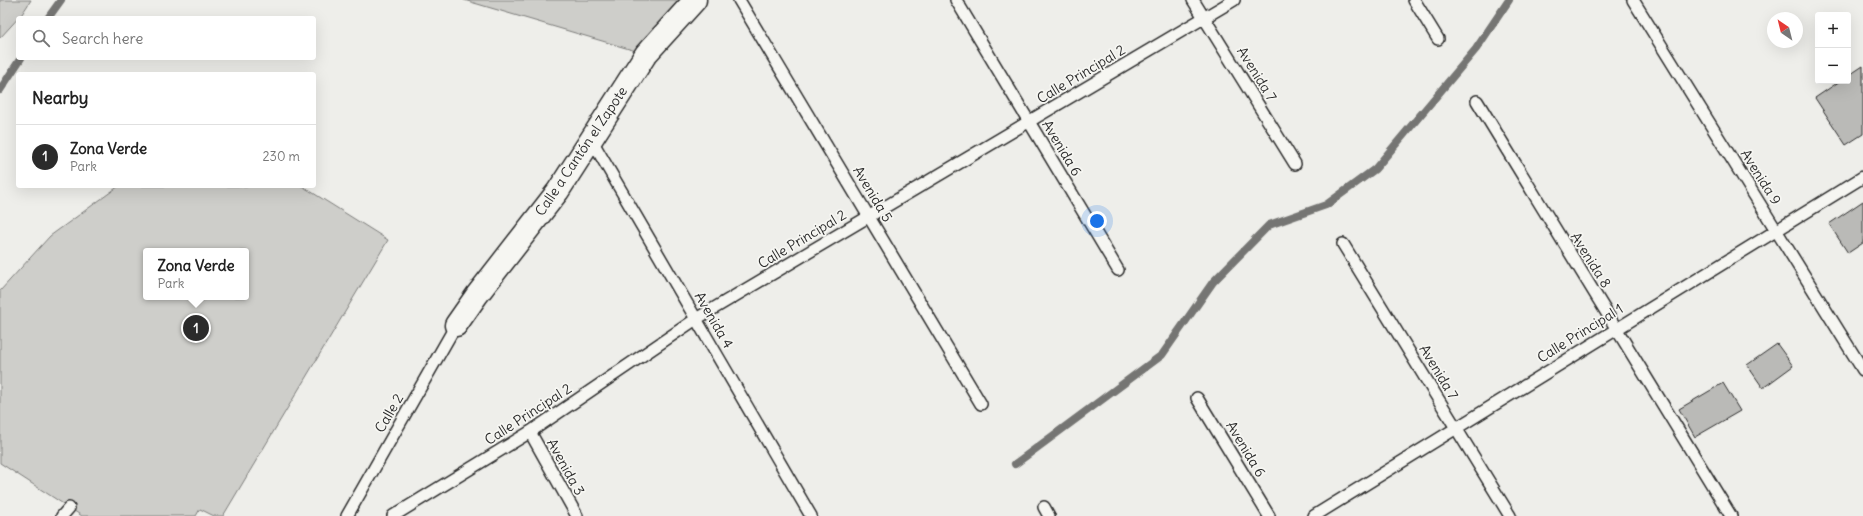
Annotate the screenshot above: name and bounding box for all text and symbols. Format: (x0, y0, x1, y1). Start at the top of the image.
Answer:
north arrow (1767, 12, 1803, 48)
map controls (1815, 12, 1851, 84)
button: + (1815, 12, 1851, 48)
search box (16, 16, 316, 60)
icon: search (30, 27, 52, 49)
text: Search here (62, 29, 143, 48)
street label: Calle Principal 2 (1034, 40, 1129, 107)
street label: Avenida 7 (1233, 43, 1281, 105)
button: − (1815, 48, 1851, 84)
street label: Calle a Cantón el Zapote (531, 83, 631, 219)
text: Nearby (32, 87, 88, 109)
street label: Avenida 6 (1038, 117, 1086, 179)
text: Zona Verde (70, 139, 147, 158)
street label: Avenida 9 (1737, 146, 1785, 208)
text: 1 (42, 148, 48, 165)
text: 230 m (262, 148, 300, 165)
text: Park (70, 158, 97, 175)
street label: Avenida 5 (849, 163, 897, 225)
street label: Calle Principal 2 (755, 205, 850, 272)
your location (1087, 211, 1107, 231)
street label: Avenida 8 (1567, 229, 1615, 291)
popup (143, 248, 249, 300)
text: Zona Verde (157, 256, 235, 275)
text: Park (157, 275, 184, 292)
street label: Avenida 4 (691, 289, 737, 351)
street label: Calle Principal 1 (1534, 299, 1626, 367)
pin: 1 (183, 313, 209, 343)
street label: Avenida 7 (1416, 341, 1462, 403)
street label: Calle Principal 2 (481, 379, 575, 449)
street label: Calle 2 (371, 390, 407, 436)
street label: Avenida 6 (1222, 418, 1270, 480)
street label: Avenida 3 (543, 436, 589, 499)

